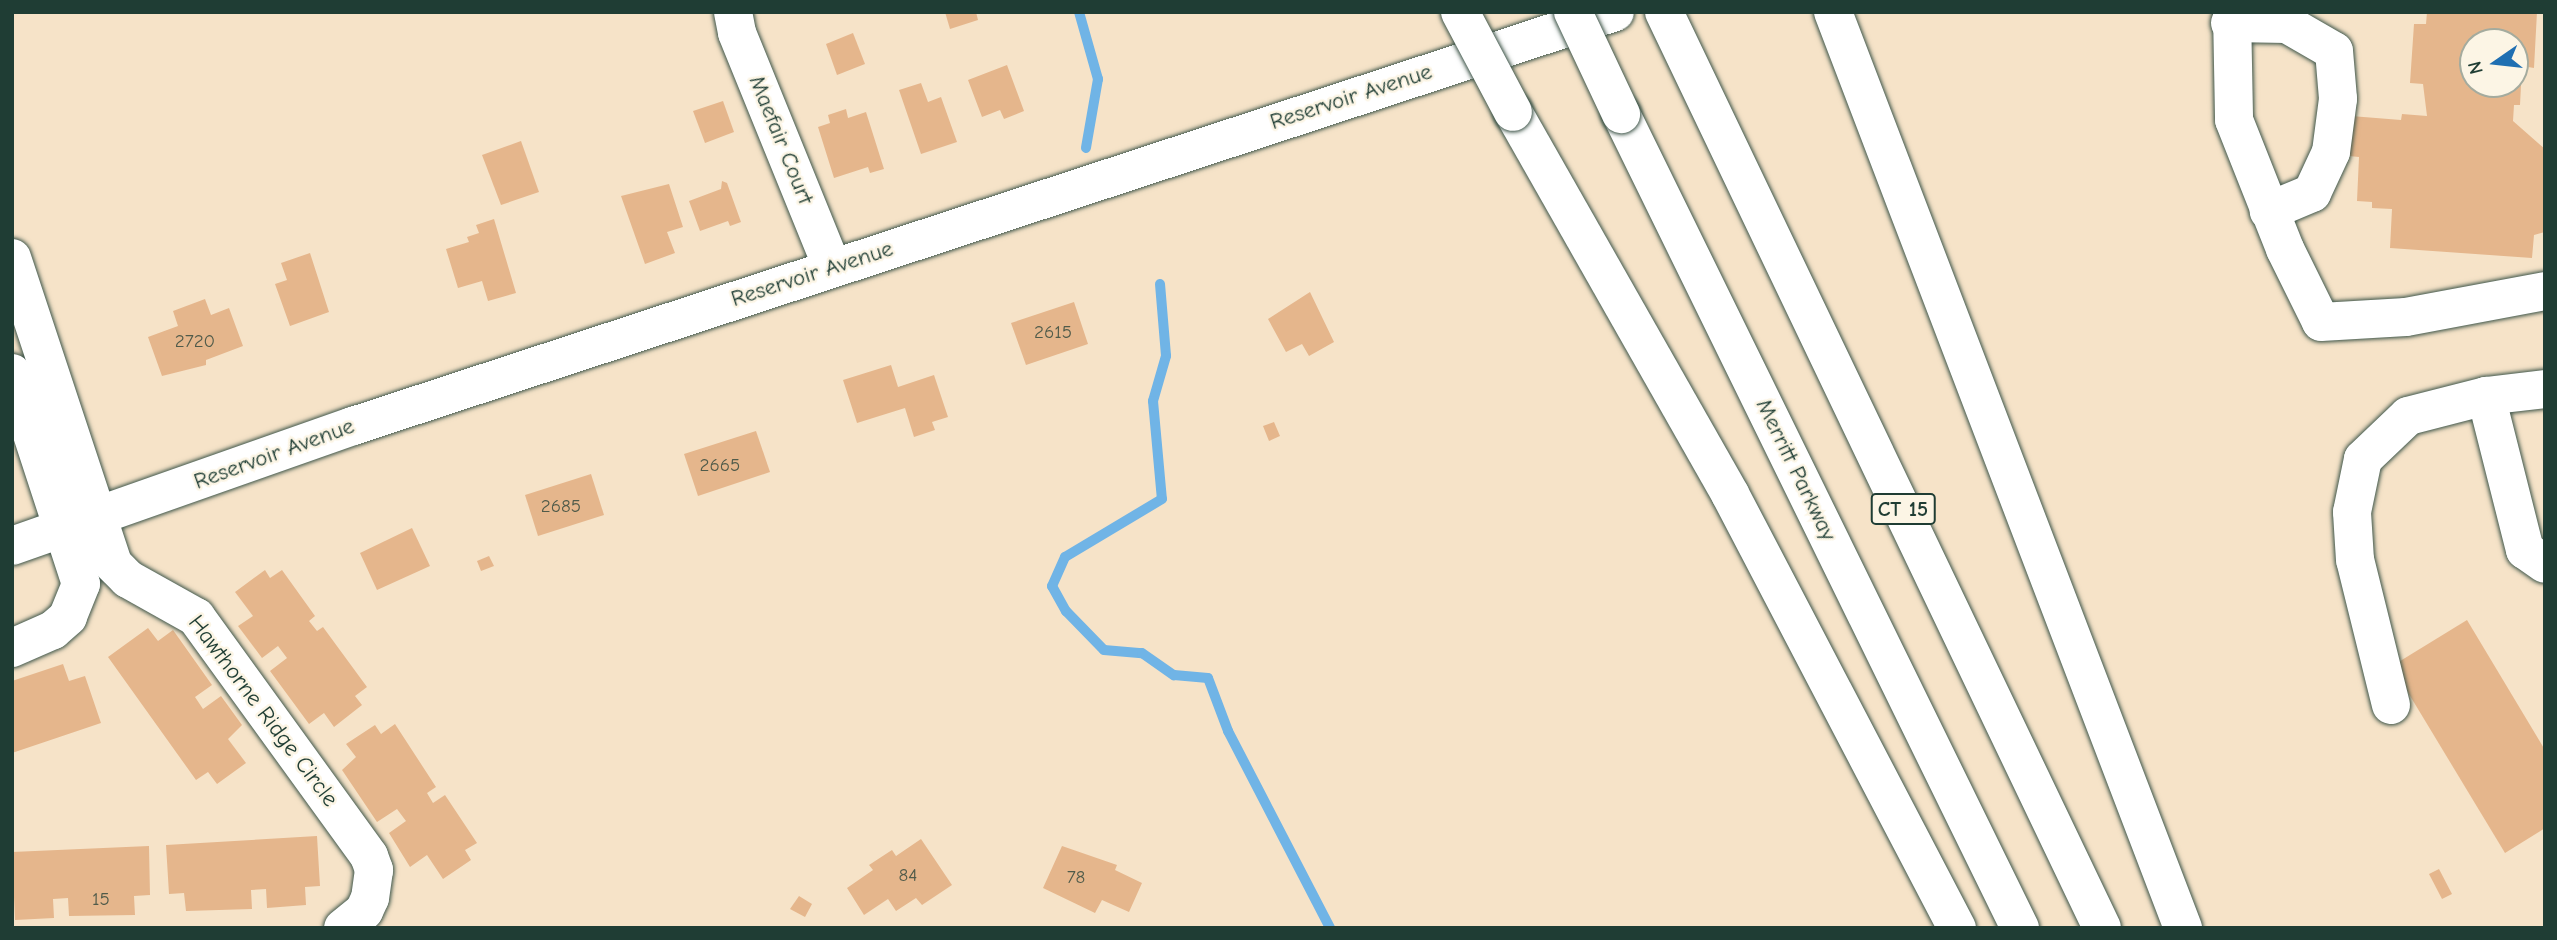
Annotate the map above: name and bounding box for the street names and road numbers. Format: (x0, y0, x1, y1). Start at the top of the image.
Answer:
street label: Reservoir Avenue (1267, 58, 1435, 136)
street label: Maefair Court (743, 72, 819, 208)
street label: Reservoir Avenue (728, 235, 896, 313)
street label: Merritt Parkway (1750, 394, 1842, 546)
street label: Reservoir Avenue (190, 412, 358, 496)
road number: CT 15 (1870, 491, 1936, 526)
street label: Hawthorne Ridge Circle (182, 610, 344, 812)

